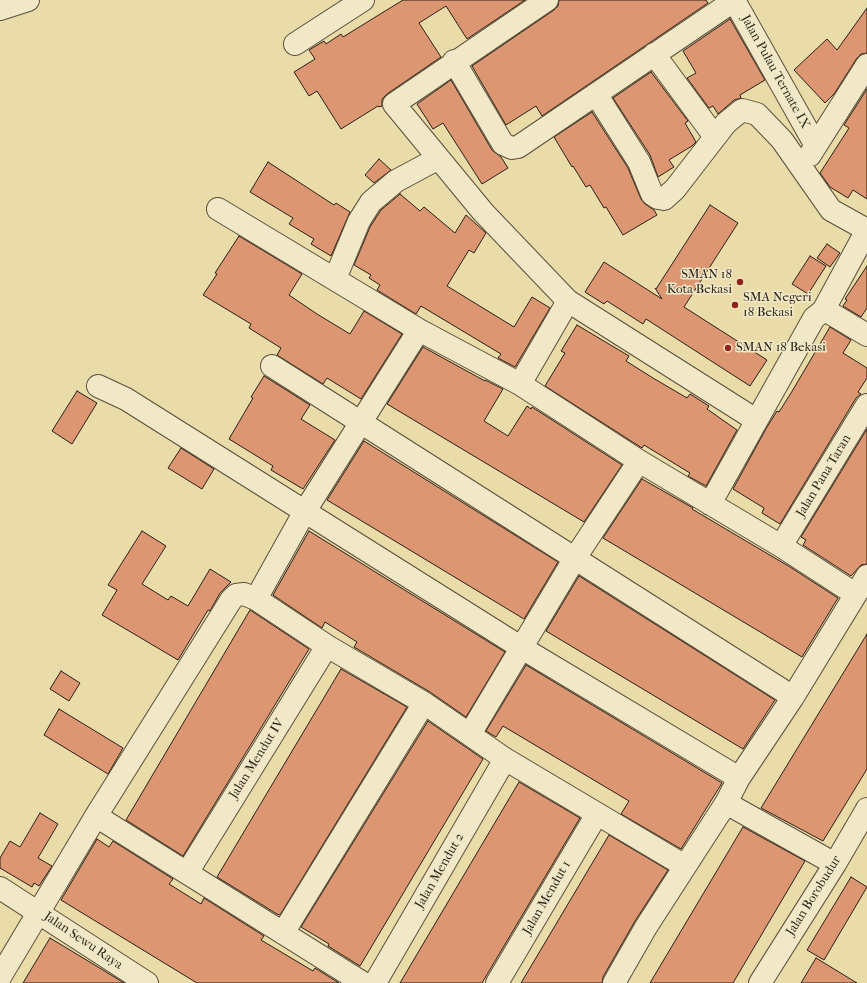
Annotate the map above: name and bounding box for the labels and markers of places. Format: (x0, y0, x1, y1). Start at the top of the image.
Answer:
place label: SMAN 18 Kota Bekasi (667, 267, 732, 298)
marker: SMAN 18 Kota Bekasi (735, 277, 745, 287)
place label: SMA Negeri 18 Bekasi (743, 290, 812, 321)
marker: SMA Negeri 18 Bekasi (730, 300, 740, 310)
place label: SMAN 18 Bekasi (736, 340, 826, 356)
marker: SMAN 18 Bekasi (723, 343, 733, 353)

